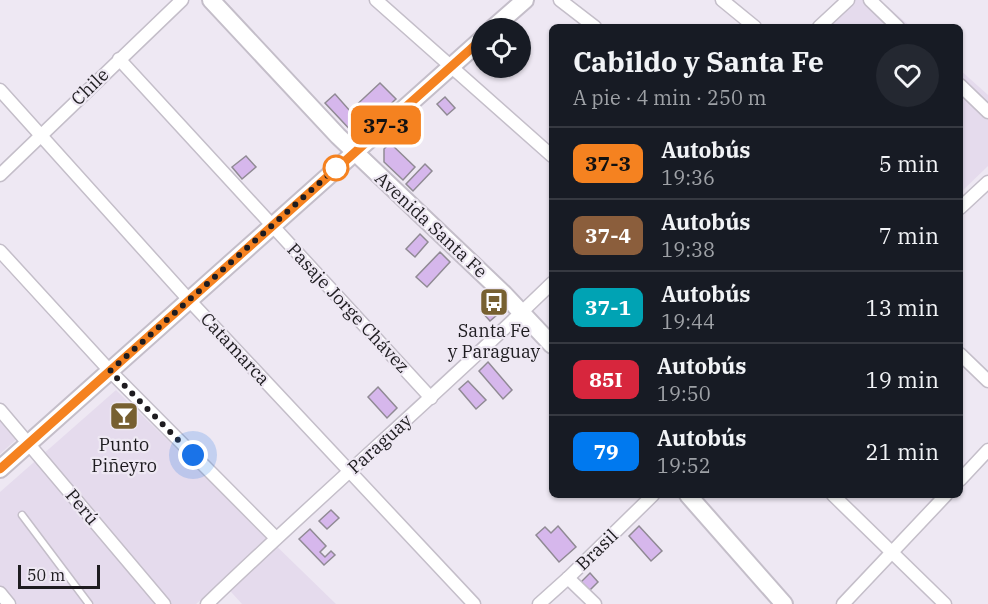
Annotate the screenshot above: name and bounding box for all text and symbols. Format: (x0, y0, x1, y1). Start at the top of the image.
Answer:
map controls (471, 18, 531, 78)
button: locate (471, 18, 531, 78)
text: Cabildo y Santa Fe (573, 43, 824, 80)
button: heart (876, 44, 939, 107)
street label: Chile (66, 63, 113, 110)
text: A pie · 4 min · 250 m (573, 84, 767, 111)
line badge: 37-3 (344, 106, 428, 144)
text: 37-3 (363, 111, 409, 139)
text: Autobús (661, 135, 751, 164)
text: 37-3 (585, 149, 631, 177)
text: 5 min (879, 149, 939, 178)
unlabelled marker (323, 155, 349, 181)
text: 19:36 (661, 164, 715, 191)
street label: Avenida Santa Fe (370, 167, 492, 283)
text: Autobús (661, 207, 751, 236)
text: 37-4 (585, 221, 631, 249)
text: 7 min (879, 221, 939, 250)
text: 19:38 (661, 236, 715, 263)
street label: Pasaje Jorge Chávez (282, 238, 414, 377)
text: Autobús (661, 279, 751, 308)
bus stop icon: Santa Fe y Paraguay (478, 286, 510, 318)
text: 37-1 (585, 293, 631, 321)
text: 13 min (866, 293, 939, 322)
street label: Catamarca (196, 307, 275, 390)
text: 19:44 (661, 308, 715, 335)
place label: Santa Fe y Paraguay (448, 319, 541, 363)
text: Autobús (657, 351, 746, 380)
text: 85I (589, 365, 623, 393)
text: 19 min (866, 365, 939, 394)
text: 19:50 (657, 380, 711, 407)
bar icon: Punto Piñeyro (108, 400, 140, 432)
street label: Paraguay (343, 408, 417, 479)
text: Autobús (657, 423, 746, 452)
place label: Punto Piñeyro (91, 433, 157, 477)
text: 79 (593, 437, 619, 465)
text: 21 min (866, 437, 939, 466)
your location (178, 440, 208, 470)
text: 19:52 (657, 452, 711, 479)
street label: Perú (61, 484, 104, 529)
street label: Brasil (571, 524, 623, 575)
scale bar (18, 562, 100, 590)
text: 50 m (27, 565, 65, 585)

